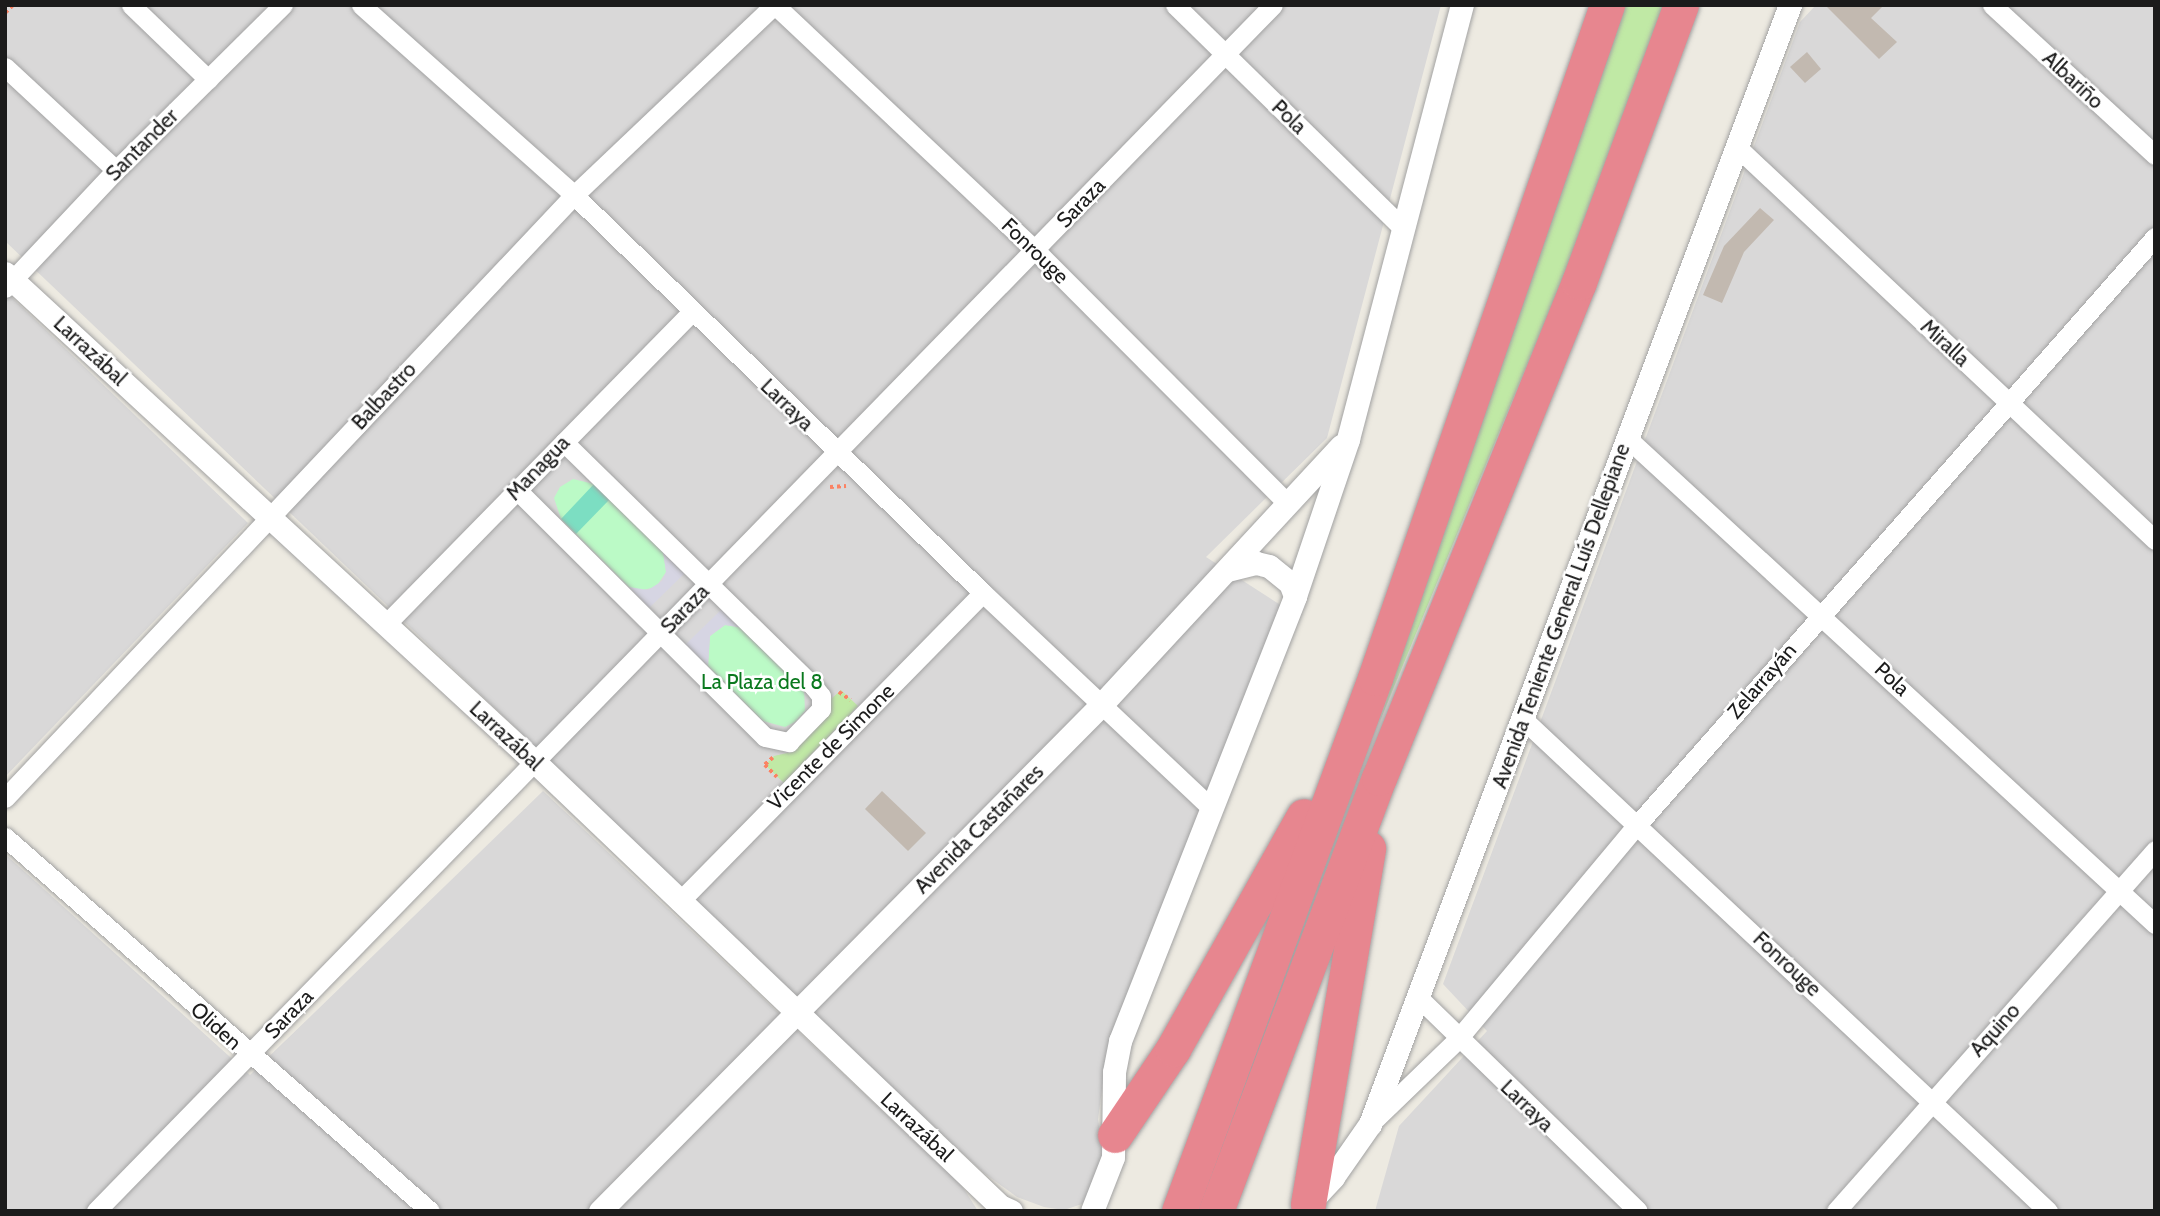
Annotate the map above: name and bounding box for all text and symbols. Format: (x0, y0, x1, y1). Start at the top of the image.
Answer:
street label: Albariño (2037, 46, 2109, 114)
street label: Pola (1266, 95, 1312, 139)
street label: Santander (101, 104, 183, 186)
street label: Saraza (1051, 173, 1111, 233)
street label: Fonrouge (996, 213, 1074, 289)
street label: Larrazábal (48, 311, 132, 391)
street label: Miralla (1915, 314, 1975, 372)
street label: Balbastro (346, 357, 422, 435)
street label: Larraya (755, 374, 819, 436)
street label: Managua (501, 430, 575, 506)
street label: Avenida Teniente General Luís Dellepiane (1487, 440, 1635, 792)
street label: Saraza (655, 579, 715, 639)
street label: Zelarrayán (1722, 638, 1802, 724)
street label: Pola (1869, 657, 1915, 701)
park label: La Plaza del 8 (701, 669, 823, 695)
street label: Vicente de Simone (763, 679, 899, 815)
street label: Larrazábal (464, 696, 548, 776)
street label: Avenida Castañares (909, 759, 1049, 899)
street label: Fonrouge (1748, 926, 1826, 1002)
street label: Saraza (259, 984, 319, 1044)
street label: Oliden (185, 997, 247, 1055)
street label: Aquino (1965, 998, 2025, 1062)
street label: Larraya (1495, 1075, 1559, 1137)
street label: Larrazábal (875, 1087, 959, 1167)

